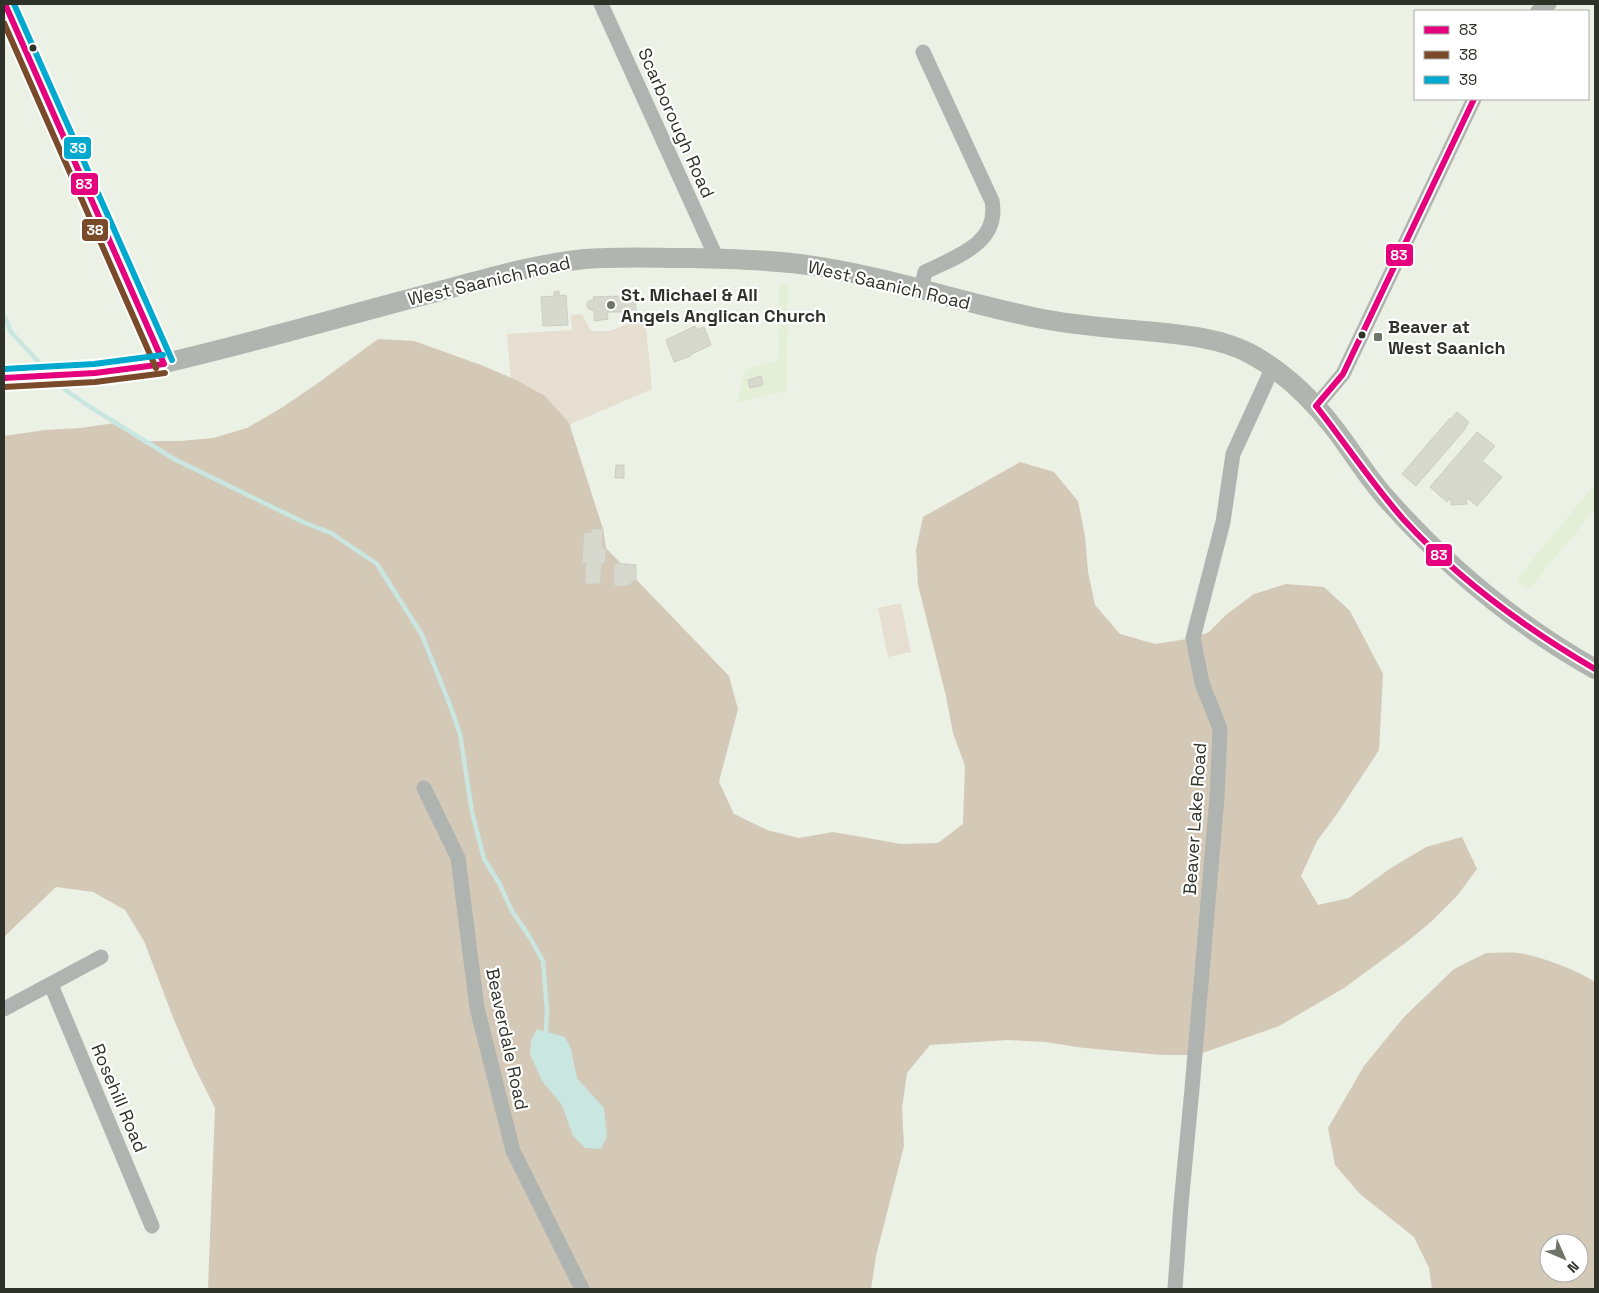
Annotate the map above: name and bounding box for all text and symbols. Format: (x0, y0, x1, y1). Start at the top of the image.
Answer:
legend (1414, 10, 1589, 100)
text: 83 (1459, 20, 1477, 39)
unlabelled marker (28, 43, 38, 53)
street label: Scarborough Road (633, 44, 720, 201)
text: 38 (1459, 45, 1477, 64)
text: 39 (1459, 70, 1477, 89)
line badge: 39 (63, 136, 92, 160)
text: 39 (69, 139, 87, 157)
line badge: 83 (70, 172, 99, 196)
text: 83 (76, 175, 92, 193)
line badge: 38 (81, 218, 109, 242)
text: 38 (87, 221, 104, 239)
line badge: 83 (1385, 243, 1414, 267)
text: 83 (1391, 246, 1407, 264)
street label: West Saanich Road (405, 251, 572, 310)
street label: West Saanich Road (806, 255, 973, 314)
place label: St. Michael & All Angels Anglican Church (621, 283, 826, 327)
marker: St. Michael & All Angels Anglican Church (605, 299, 617, 311)
place label: Beaver at West Saanich (1388, 315, 1506, 359)
unlabelled marker (1357, 330, 1367, 340)
marker: Beaver at West Saanich (1372, 331, 1384, 343)
line badge: 83 (1425, 543, 1453, 567)
text: 83 (1431, 546, 1447, 564)
street label: Beaver Lake Road (1178, 742, 1211, 896)
street label: Beaverdale Road (481, 966, 534, 1112)
street label: Rosehill Road (86, 1040, 153, 1156)
north arrow (1539, 1233, 1589, 1283)
text: N (1564, 1258, 1583, 1277)

